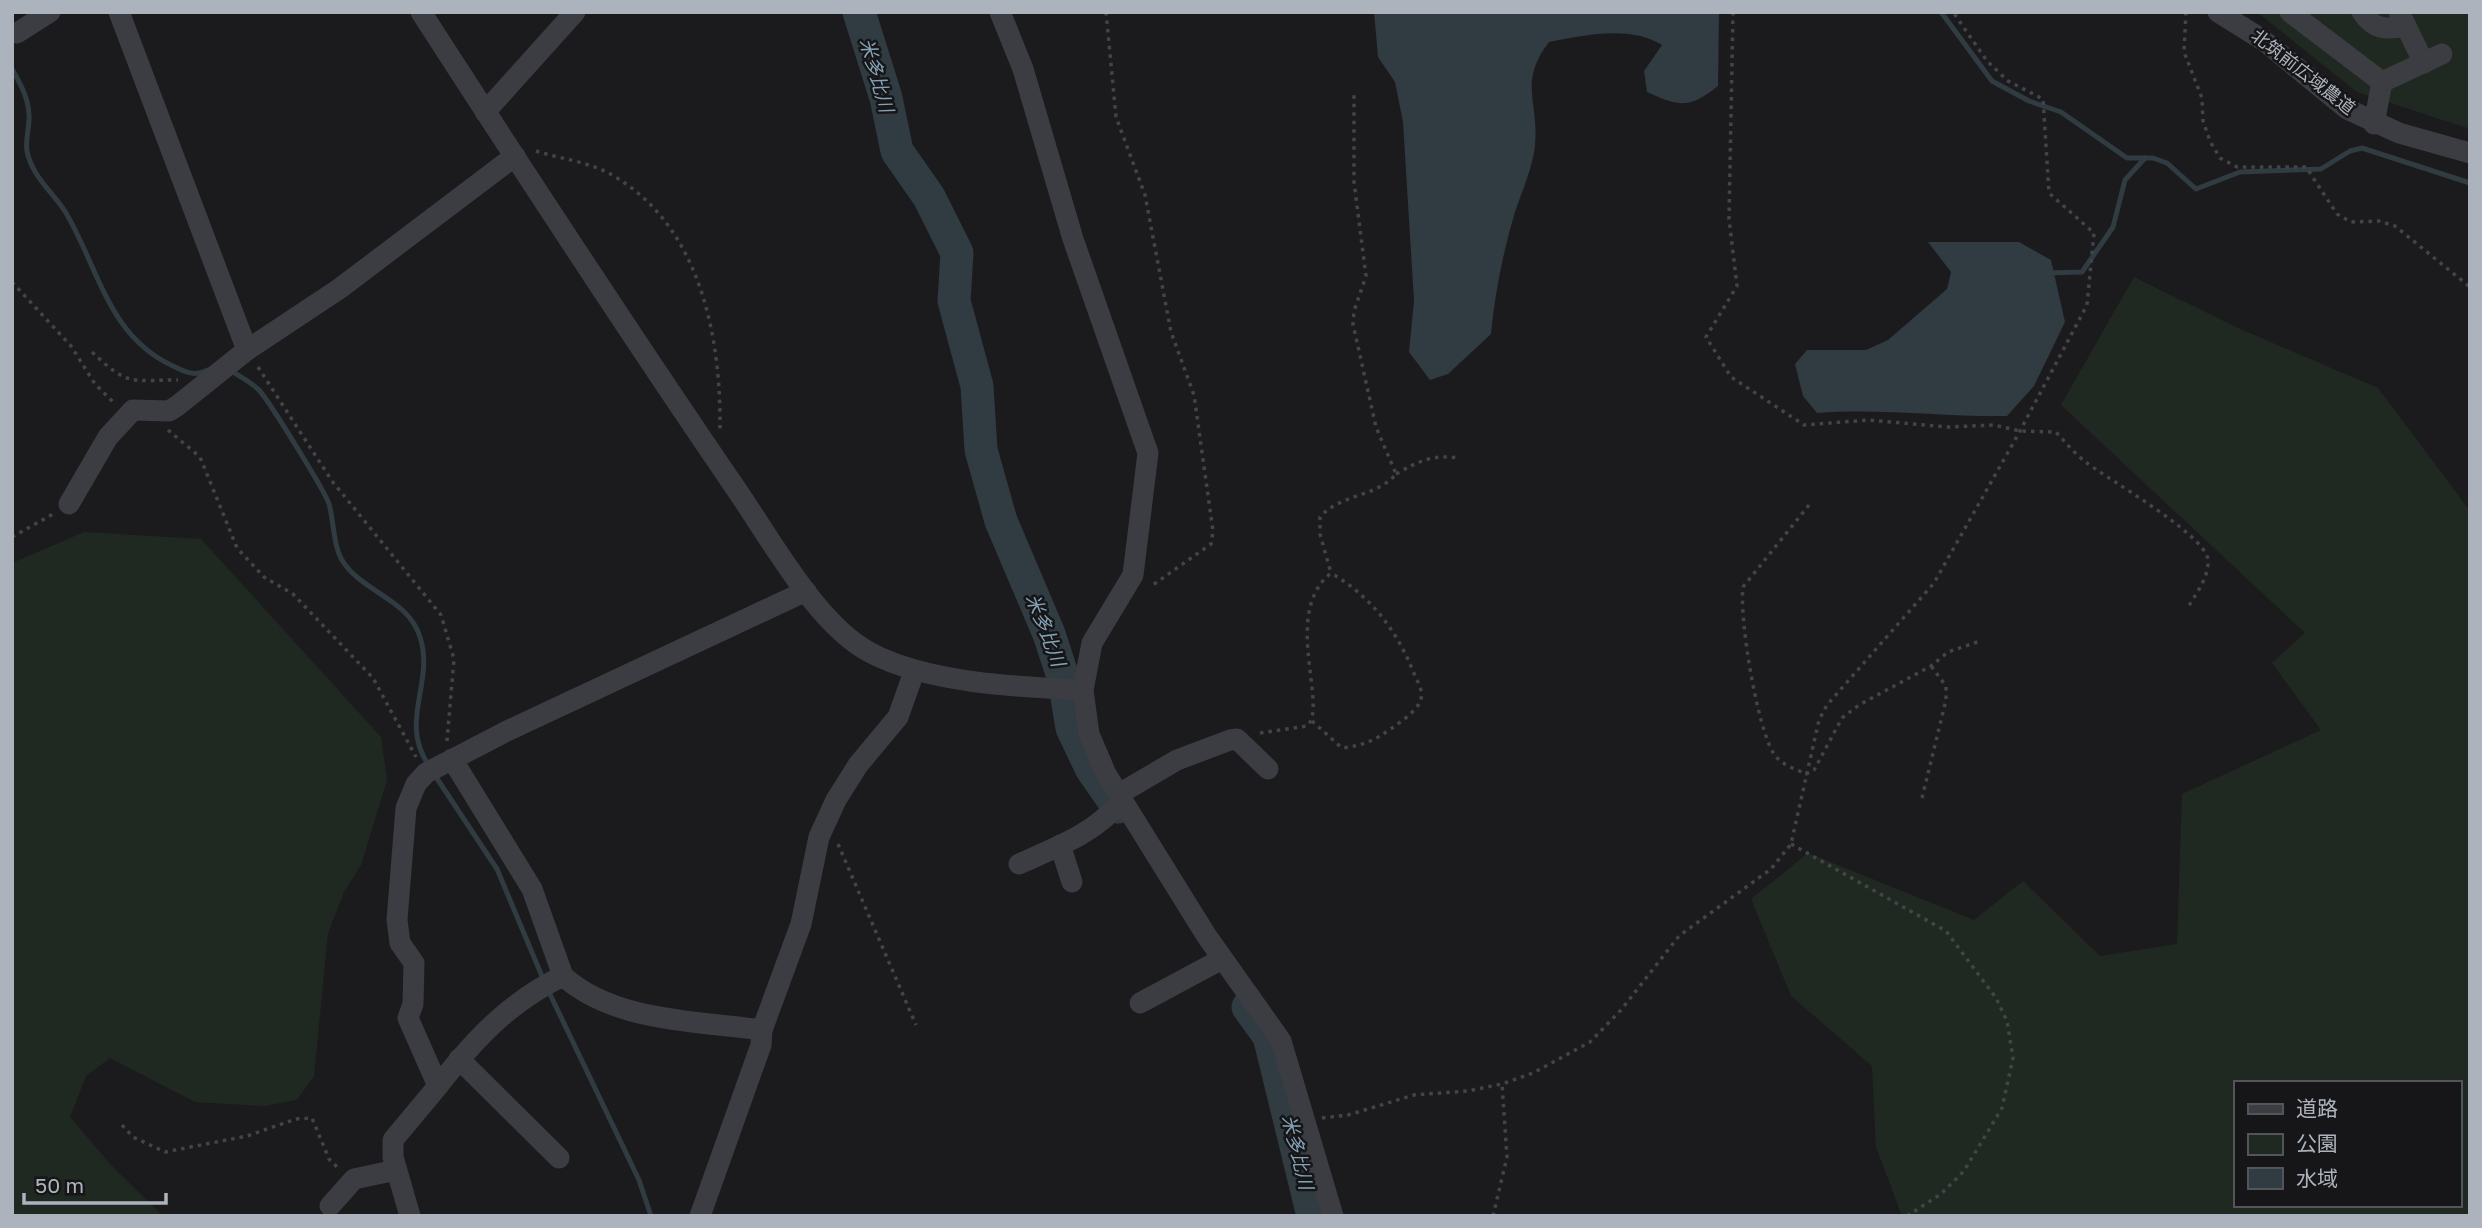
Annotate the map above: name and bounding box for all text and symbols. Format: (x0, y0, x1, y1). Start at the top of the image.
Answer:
street label: 北筑前広域農道 (2247, 24, 2360, 119)
water label: 米多比川 (856, 35, 900, 116)
water label: 米多比川 (1022, 590, 1072, 671)
legend (2234, 1081, 2461, 1207)
text: 道路 (2296, 1095, 2338, 1121)
water label: 米多比川 (1278, 1112, 1319, 1193)
text: 公園 (2296, 1130, 2338, 1156)
scale bar (24, 1162, 166, 1206)
text: 水域 (2296, 1165, 2338, 1191)
text: 50 m (35, 1172, 84, 1198)

